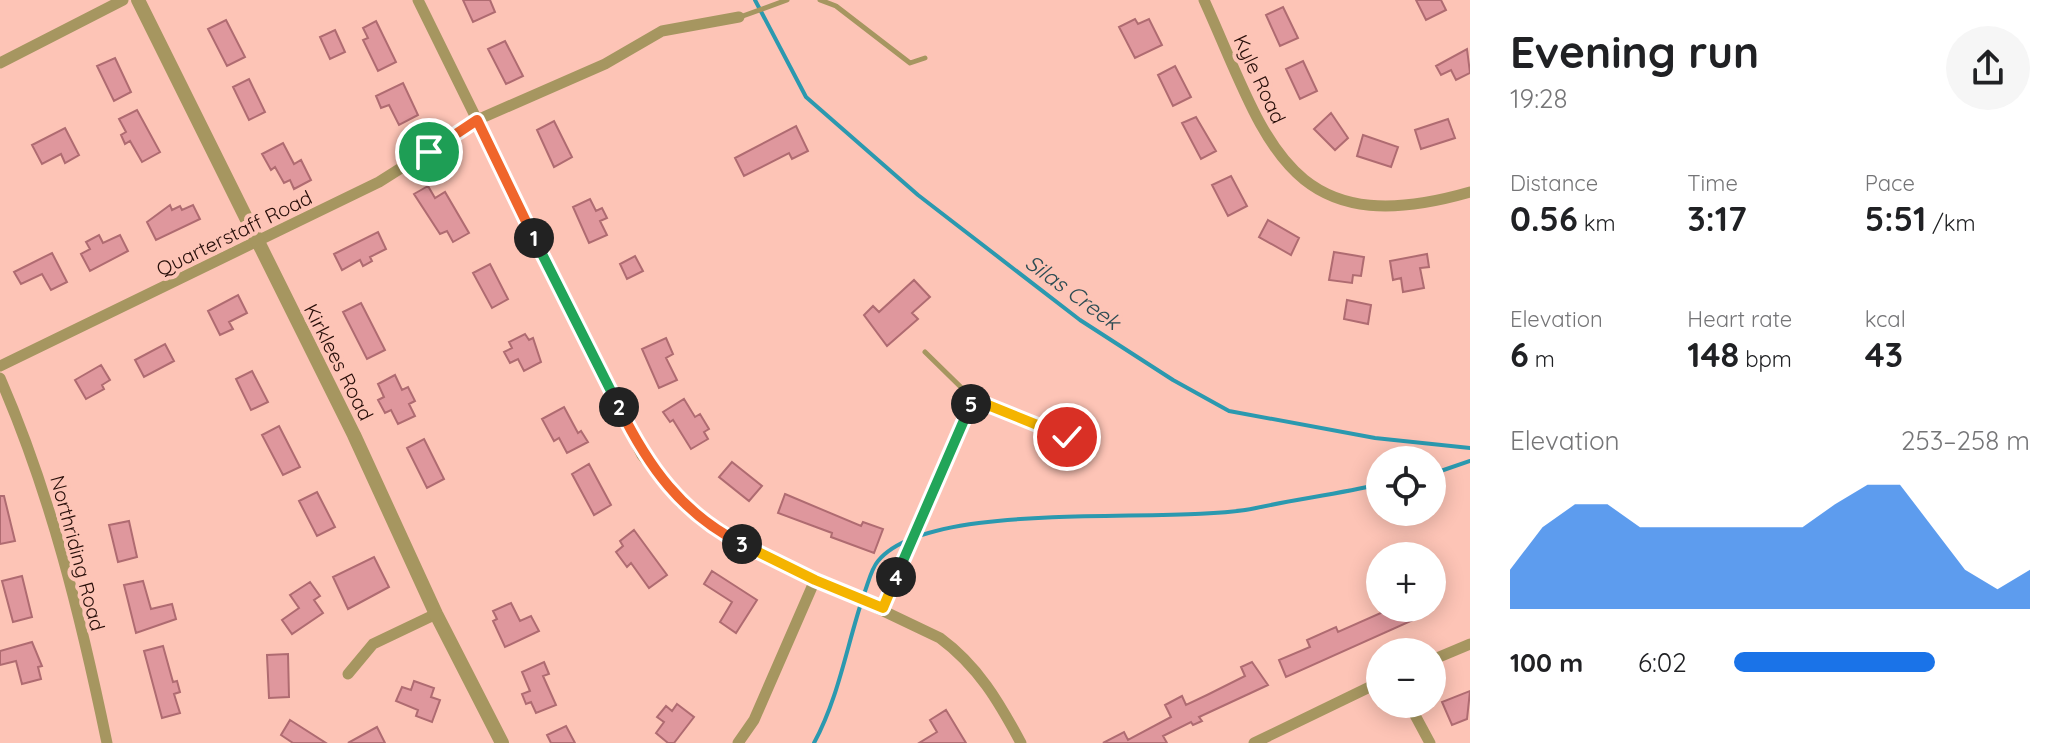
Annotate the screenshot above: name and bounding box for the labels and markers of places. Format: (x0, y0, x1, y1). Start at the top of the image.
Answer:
pin (395, 118, 463, 186)
pin: 1 (514, 218, 554, 258)
pin: 5 (951, 384, 991, 424)
pin: 2 (599, 387, 639, 427)
pin (1033, 403, 1101, 471)
pin: 3 (722, 524, 762, 564)
pin: 4 (876, 557, 916, 597)

